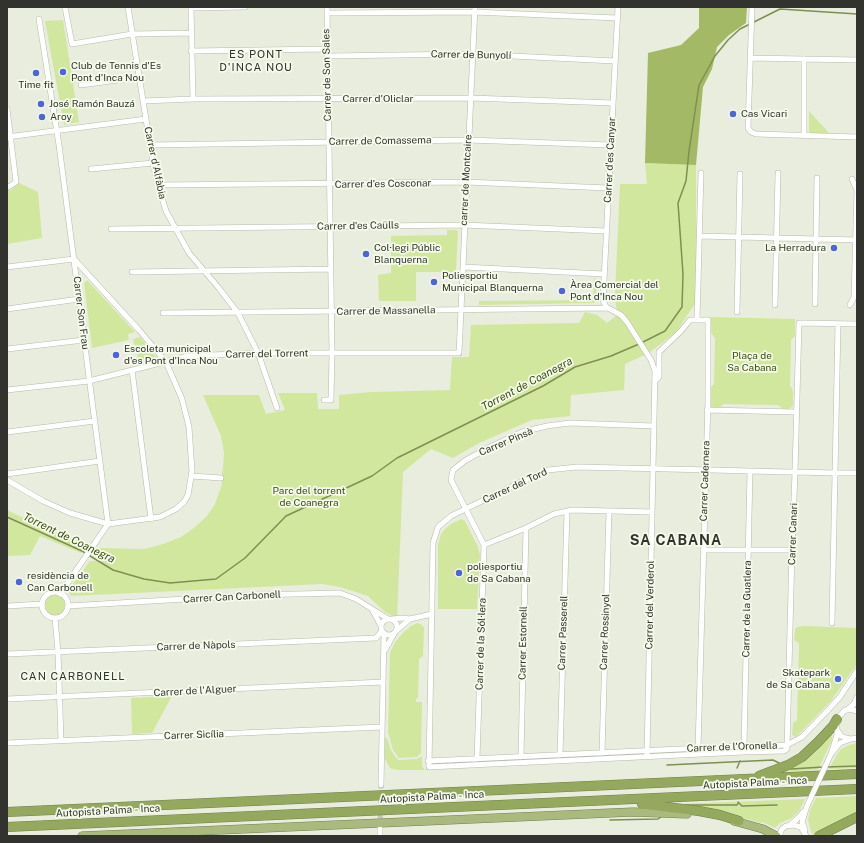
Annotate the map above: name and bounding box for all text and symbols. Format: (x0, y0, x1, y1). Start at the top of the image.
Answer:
street label: Carrer de Son Sales (320, 29, 334, 121)
district label: ES PONT D'INCA NOU (219, 48, 293, 74)
street label: Carrer de Bunyolí (431, 48, 511, 62)
place label: Club de Tennis d'Es Pont d'Inca Nou (71, 60, 161, 84)
marker: Club de Tennis d'Es Pont d'Inca Nou (58, 67, 68, 77)
marker: Time fit (31, 68, 41, 78)
place label: Time fit (18, 79, 54, 91)
street label: Carrer d'Oliclar (343, 93, 413, 105)
place label: José Ramón Bauzá (49, 98, 135, 110)
marker: José Ramón Bauzá (36, 99, 46, 109)
place label: Cas Vicari (741, 108, 787, 120)
marker: Cas Vicari (728, 109, 738, 119)
place label: Aroy (50, 111, 72, 123)
marker: Aroy (37, 112, 47, 122)
street label: Carrer d'es Canyar (602, 117, 618, 203)
street label: Carrer d'Alfàbia (141, 126, 169, 200)
street label: Carrer de Comassema (329, 134, 431, 148)
street label: carrer de Montcaire (458, 134, 474, 226)
street label: Carrer d'es Cosconar (335, 177, 431, 191)
street label: Carrer d'es Caülls (317, 219, 399, 233)
place label: Col·legi Públic Blanquerna (374, 242, 440, 266)
place label: La Herradura (765, 242, 826, 254)
marker: La Herradura (829, 243, 839, 253)
marker: Col·legi Públic Blanquerna (361, 249, 371, 259)
place label: Poliesportiu Municipal Blanquerna (442, 270, 543, 294)
street label: Carrer Son Frau (71, 276, 91, 350)
marker: Poliesportiu Municipal Blanquerna (429, 277, 439, 287)
place label: Àrea Comercial del Pont d'Inca Nou (570, 279, 659, 302)
marker: Àrea Comercial del Pont d'Inca Nou (557, 286, 567, 296)
street label: Carrer de Massanella (336, 304, 436, 318)
place label: Escoleta municipal d'es Pont d'Inca Nou (124, 343, 218, 366)
street label: Carrer del Torrent (225, 347, 309, 361)
marker: Escoleta municipal d'es Pont d'Inca Nou (111, 350, 121, 360)
park label: Plaça de Sa Cabana (727, 350, 777, 374)
water label: Torrent de Coanegra (479, 354, 575, 414)
street label: Carrer Pinsà (477, 425, 535, 459)
street label: Carrer Cadernera (698, 440, 712, 522)
street label: Carrer del Tord (481, 466, 549, 506)
park label: Parc del torrent de Coanegra (273, 485, 345, 508)
street label: Carrer Canari (786, 503, 800, 565)
water label: Torrent de Coanegra (21, 510, 117, 566)
district label: SA CABANA (630, 533, 722, 549)
street label: Carrer del Verderol (643, 560, 657, 650)
street label: Carrer de la Guatlera (740, 560, 754, 658)
place label: poliesportiu de Sa Cabana (467, 561, 531, 584)
marker: poliesportiu de Sa Cabana (454, 568, 464, 578)
place label: residència de Can Carbonell (27, 570, 93, 594)
marker: residència de Can Carbonell (14, 577, 24, 587)
street label: Carrer Can Carbonell (183, 588, 281, 606)
street label: Carrer Rossinyol (598, 594, 612, 670)
street label: Carrer Passerell (556, 595, 570, 671)
street label: Carrer de la Sól·lera (473, 598, 489, 690)
street label: Carrer Estornell (516, 606, 530, 680)
street label: Carrer de Nàpols (156, 639, 236, 653)
place label: Skatepark de Sa Cabana (766, 667, 830, 690)
district label: CAN CARBONELL (20, 670, 126, 684)
marker: Skatepark de Sa Cabana (833, 674, 843, 684)
street label: Carrer de l'Alguer (153, 683, 237, 699)
street label: Carrer Sicília (164, 728, 224, 742)
street label: Carrer de l'Oronella (686, 739, 778, 755)
street label: Autopista Palma - Inca (703, 774, 807, 792)
street label: Autopista Palma - Inca (380, 788, 484, 806)
street label: Autopista Palma - Inca (56, 802, 160, 820)

